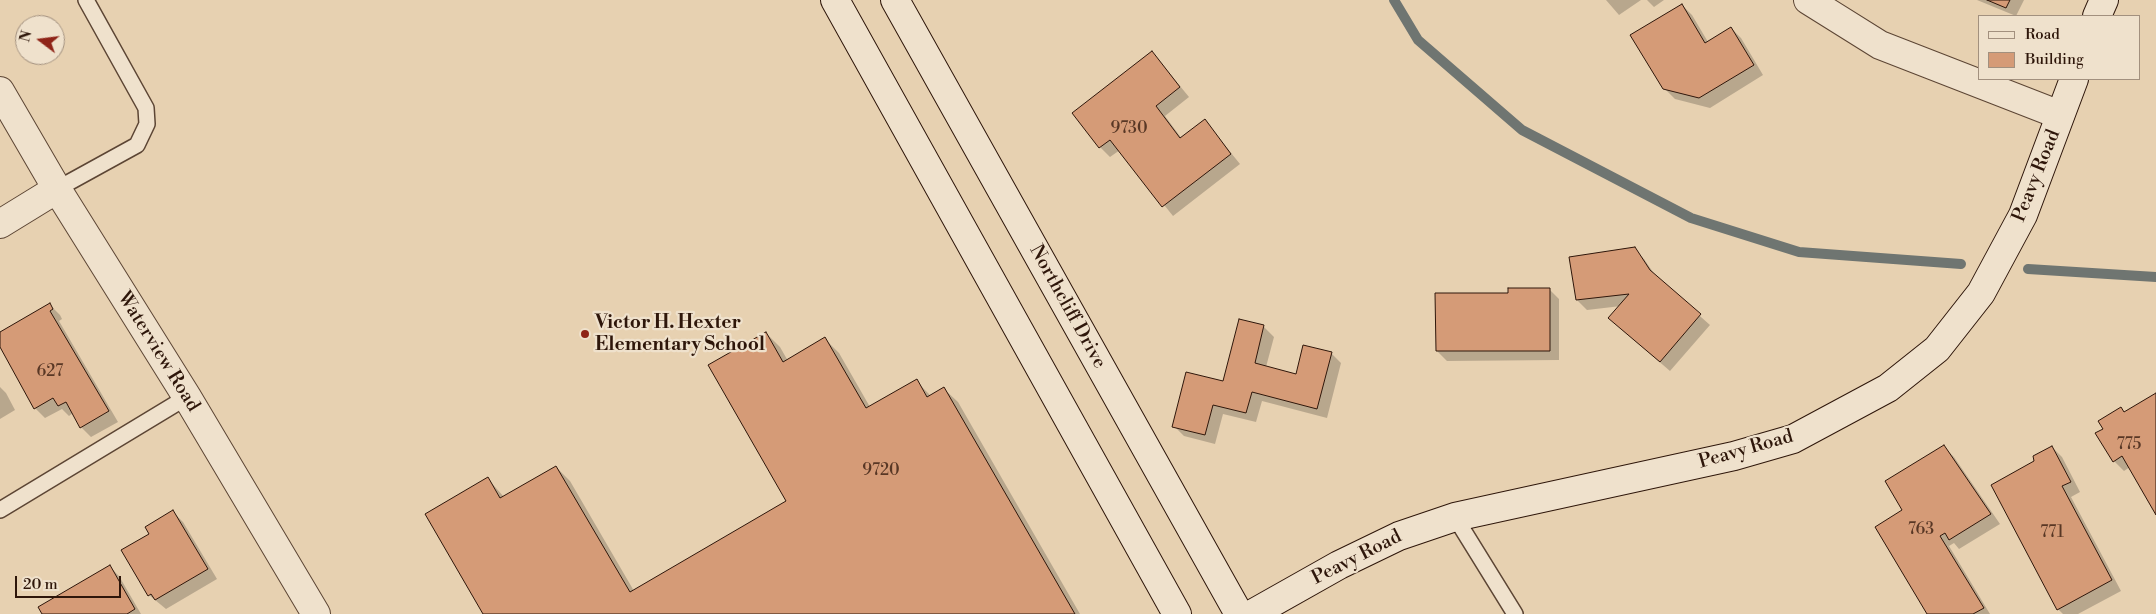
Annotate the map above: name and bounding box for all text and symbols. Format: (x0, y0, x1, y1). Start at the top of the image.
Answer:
north arrow (15, 15, 65, 65)
legend (1978, 15, 2141, 80)
text: Road (2025, 25, 2060, 44)
text: N (16, 29, 37, 44)
text: Building (2025, 50, 2084, 69)
house number: 9730 (1110, 119, 1148, 139)
street label: Peavy Road (2008, 127, 2066, 225)
street label: Northcliff Drive (1024, 241, 1110, 373)
street label: Waterview Road (112, 288, 204, 416)
place label: Victor H. Hexter Elementary School (595, 312, 765, 356)
marker: Victor H. Hexter Elementary School (579, 328, 591, 340)
house number: 627 (37, 362, 63, 382)
street label: Peavy Road (1696, 426, 1796, 474)
house number: 775 (2117, 435, 2141, 455)
house number: 9720 (862, 461, 900, 481)
house number: 763 (1908, 520, 1934, 540)
house number: 771 (2040, 523, 2064, 543)
street label: Peavy Road (1308, 526, 1406, 590)
scale bar (18, 566, 124, 598)
text: 20 m (23, 575, 58, 594)

